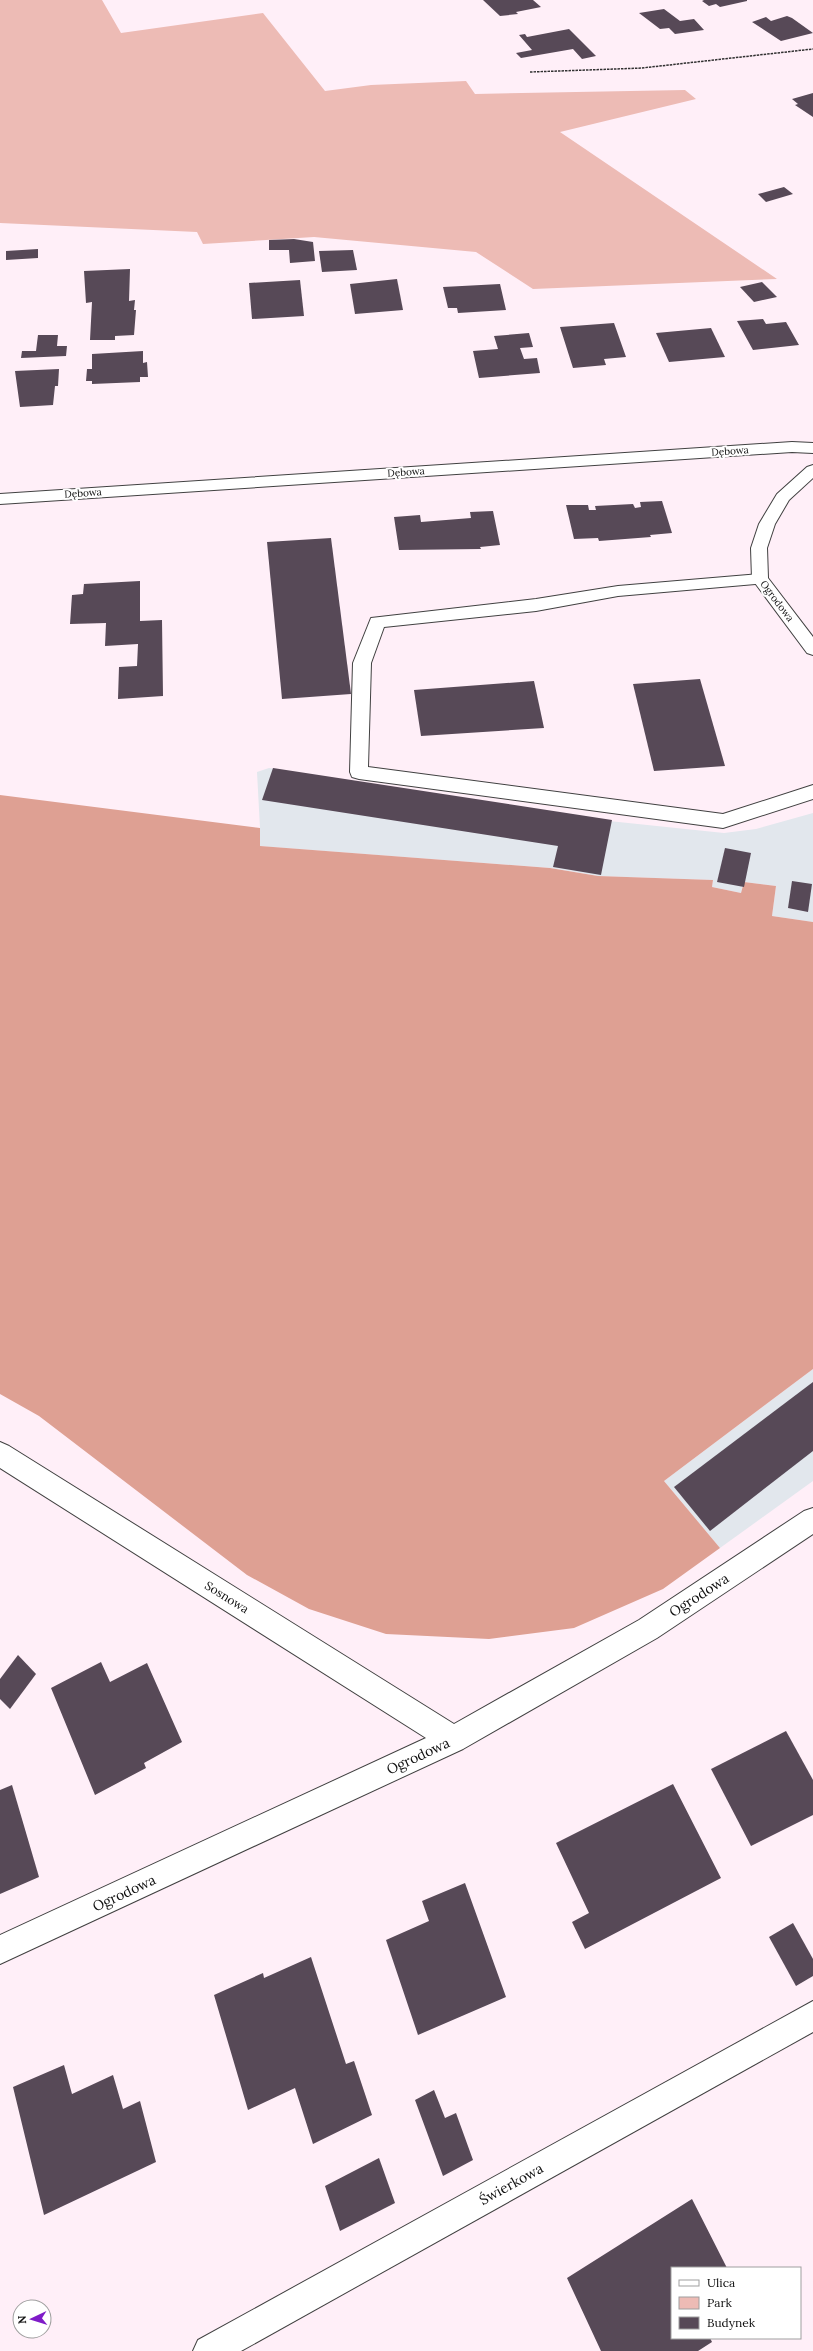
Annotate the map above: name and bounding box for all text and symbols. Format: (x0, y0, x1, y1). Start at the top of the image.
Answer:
street label: Dębowa (711, 443, 749, 459)
street label: Dębowa (387, 464, 425, 480)
street label: Dębowa (64, 485, 102, 501)
street label: Ogrodowa (757, 578, 797, 624)
street label: Ogrodowa (666, 1569, 732, 1621)
street label: Sosnowa (202, 1578, 252, 1616)
street label: Ogrodowa (384, 1734, 452, 1778)
street label: Ogrodowa (90, 1871, 158, 1915)
street label: Świerkowa (476, 2159, 546, 2209)
legend (671, 2267, 801, 2339)
text: Ulica (707, 2275, 735, 2290)
text: Park (707, 2295, 733, 2310)
north arrow (12, 2299, 52, 2339)
text: N (15, 2314, 29, 2324)
text: Budynek (707, 2315, 756, 2330)

